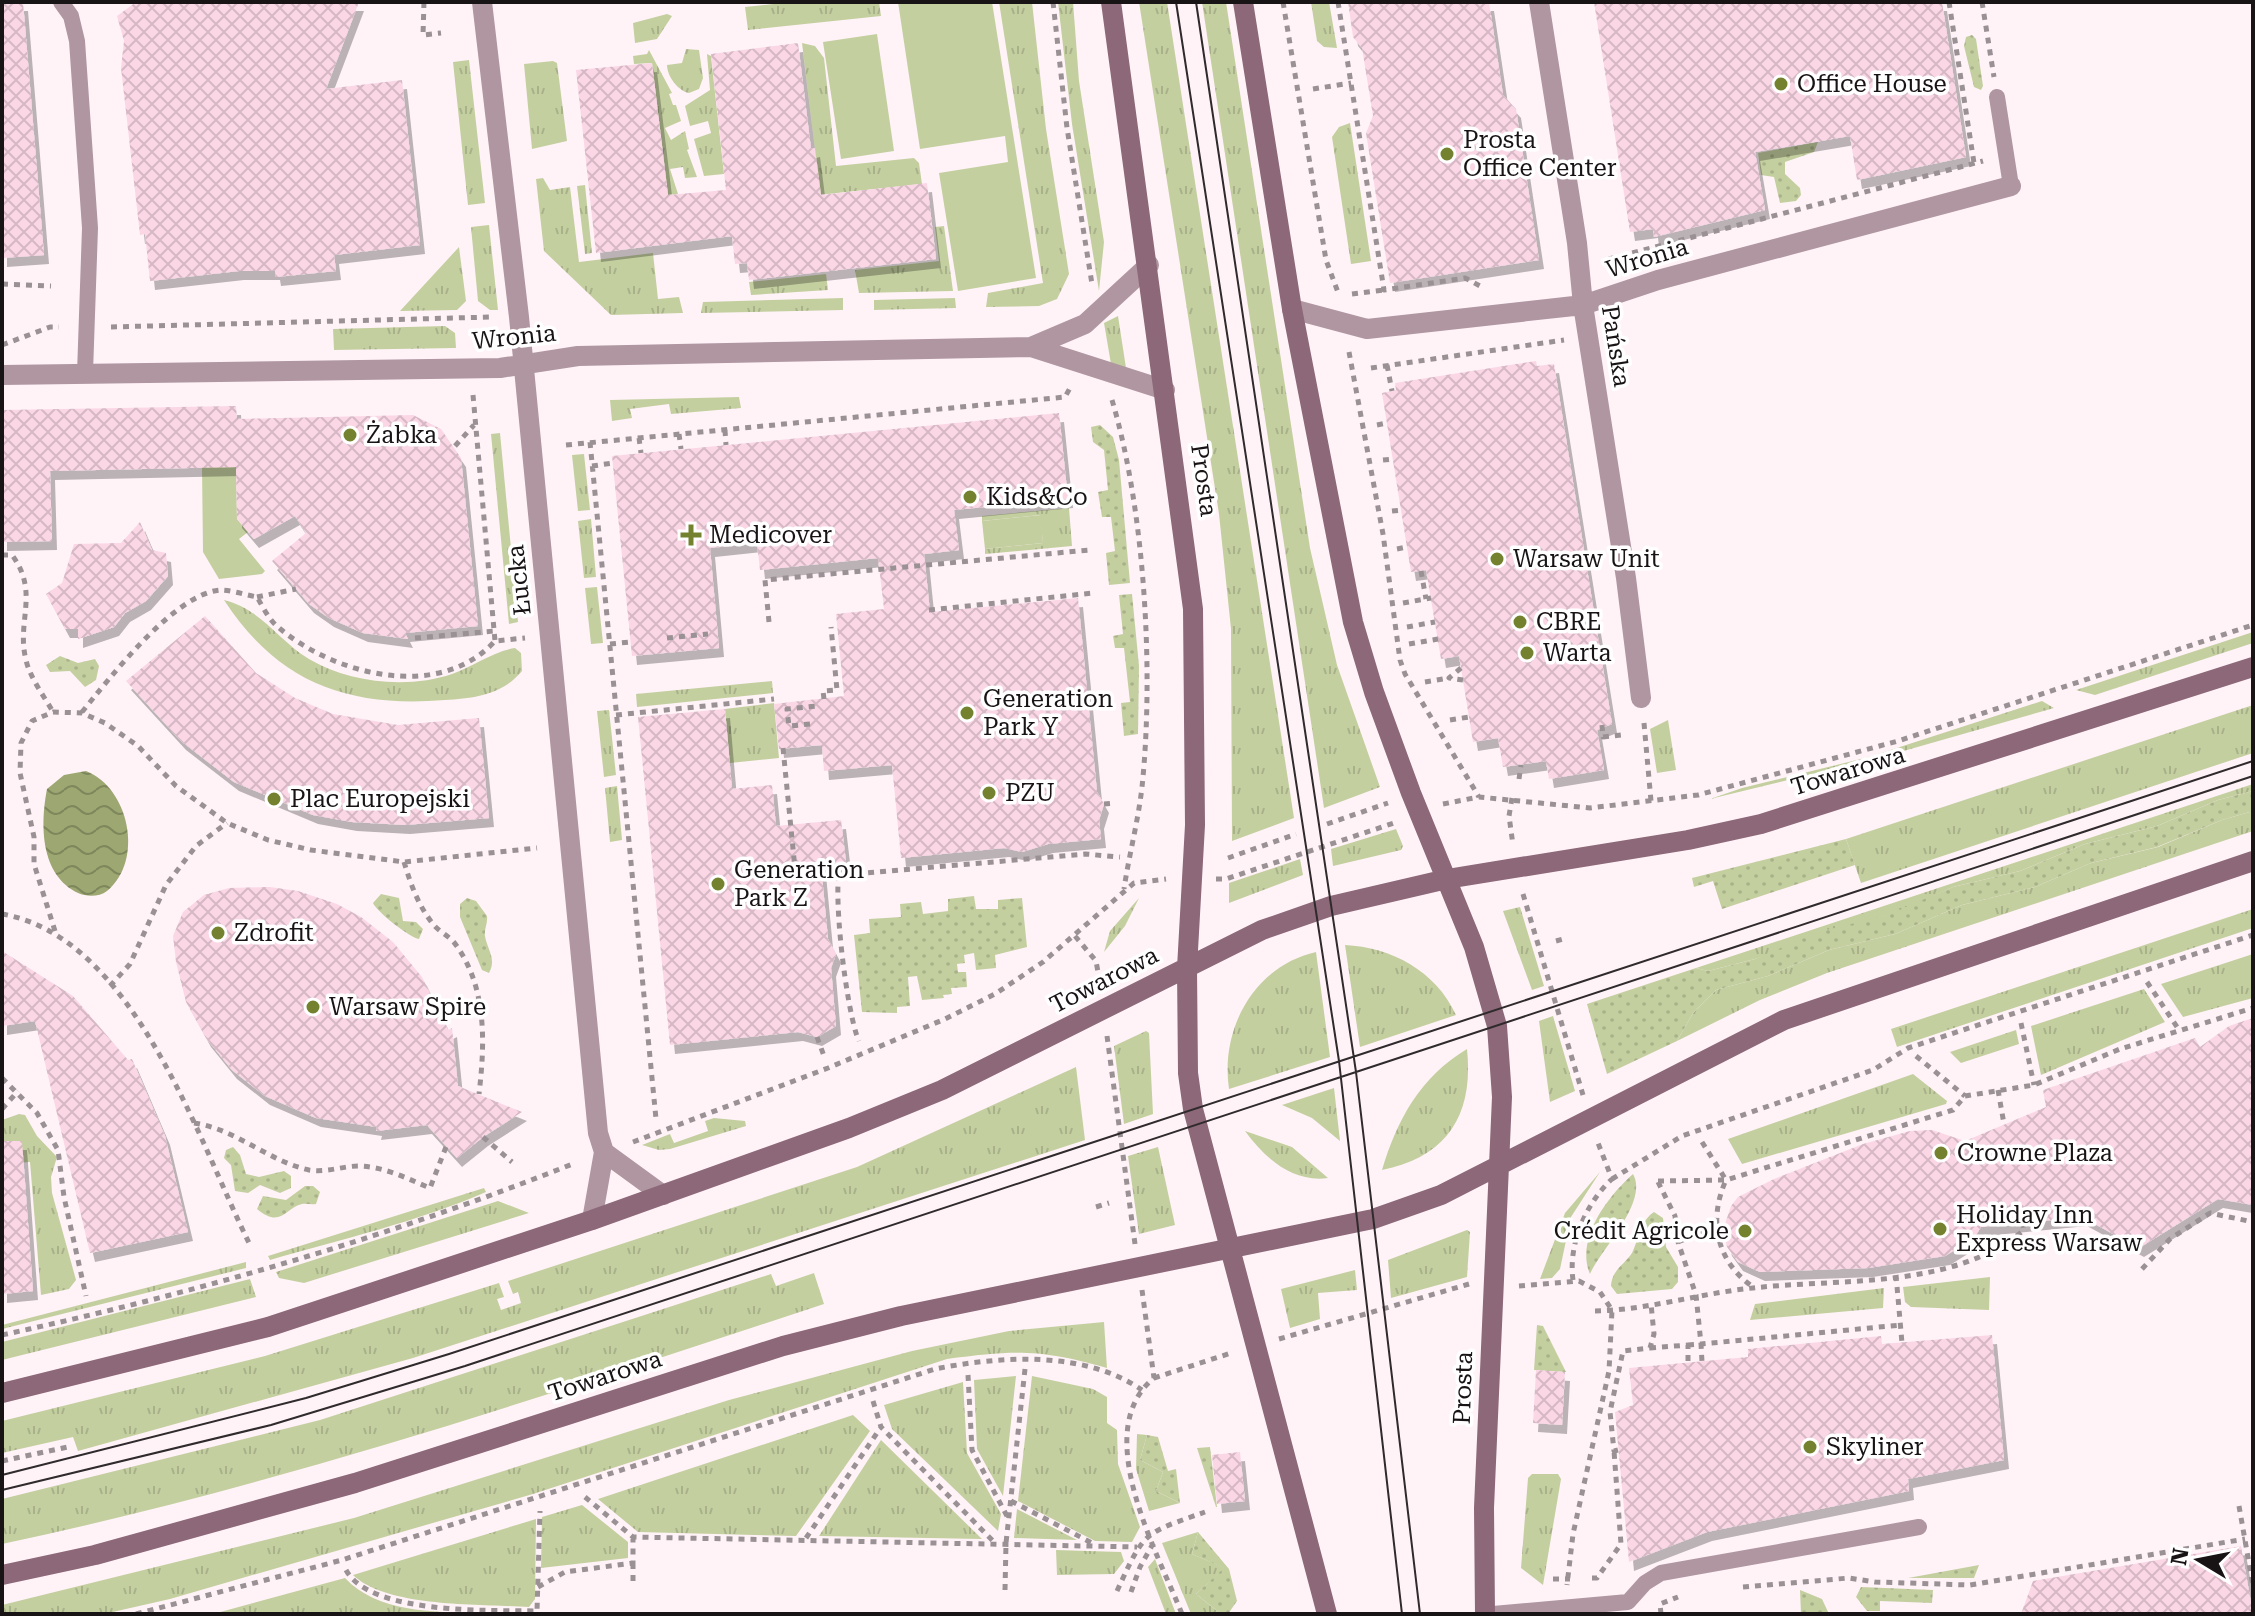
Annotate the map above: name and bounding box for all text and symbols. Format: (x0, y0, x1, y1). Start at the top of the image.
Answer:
place label: Office House (1797, 70, 1947, 98)
marker: Office House (1772, 75, 1790, 93)
place label: Prosta Office Center (1463, 126, 1617, 182)
marker: Prosta Office Center (1438, 145, 1456, 163)
street label: Wronia (1603, 232, 1691, 284)
street label: Pańska (1596, 303, 1636, 389)
street label: Wronia (471, 319, 557, 355)
place label: Żabka (366, 420, 437, 449)
marker: Żabka (341, 426, 359, 444)
street label: Prosta (1185, 442, 1223, 518)
place label: Kids&Co (986, 483, 1088, 511)
marker: Kids&Co (961, 488, 979, 506)
place label: Medicover (709, 521, 832, 549)
marker: Medicover (680, 524, 702, 546)
street label: Łucka (501, 543, 537, 617)
place label: Warsaw Unit (1513, 545, 1660, 573)
marker: Warsaw Unit (1488, 550, 1506, 568)
place label: CBRE (1536, 608, 1601, 636)
marker: CBRE (1511, 613, 1529, 631)
place label: Warta (1543, 639, 1611, 667)
marker: Warta (1518, 644, 1536, 662)
place label: Generation Park Y (983, 685, 1113, 741)
marker: Generation Park Y (958, 704, 976, 722)
street label: Towarowa (1788, 740, 1908, 802)
place label: PZU (1005, 779, 1055, 807)
marker: PZU (980, 784, 998, 802)
place label: Plac Europejski (290, 785, 470, 813)
marker: Plac Europejski (265, 790, 283, 808)
place label: Generation Park Z (734, 856, 864, 912)
marker: Generation Park Z (709, 875, 727, 893)
place label: Zdrofit (234, 919, 314, 947)
marker: Zdrofit (209, 924, 227, 942)
street label: Towarowa (1045, 941, 1163, 1019)
place label: Warsaw Spire (329, 993, 486, 1021)
marker: Warsaw Spire (304, 998, 322, 1016)
place label: Crowne Plaza (1957, 1139, 2113, 1167)
marker: Crowne Plaza (1932, 1144, 1950, 1162)
place label: Holiday Inn Express Warsaw (1956, 1201, 2142, 1257)
place label: Crédit Agricole (1554, 1217, 1729, 1245)
marker: Holiday Inn Express Warsaw (1931, 1220, 1949, 1238)
marker: Crédit Agricole (1736, 1222, 1754, 1240)
street label: Towarowa (545, 1345, 665, 1407)
street label: Prosta (1448, 1351, 1478, 1425)
place label: Skyliner (1826, 1433, 1924, 1461)
marker: Skyliner (1801, 1438, 1819, 1456)
north arrow (2159, 1520, 2239, 1600)
text: N (2166, 1546, 2194, 1567)

